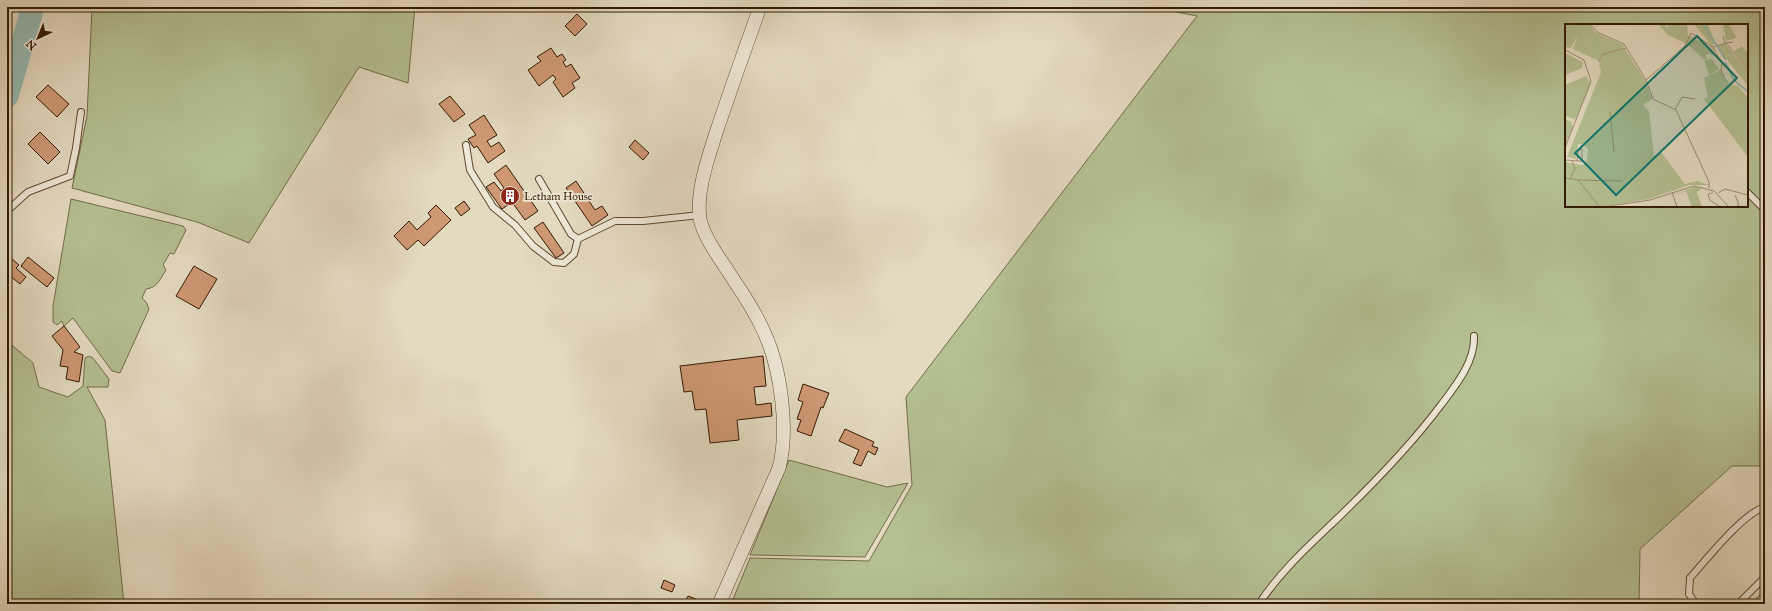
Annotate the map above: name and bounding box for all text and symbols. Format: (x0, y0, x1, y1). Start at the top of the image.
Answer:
north arrow (18, 18, 58, 58)
inset map (1565, 24, 1748, 207)
text: N (23, 36, 39, 53)
building icon: Letham House (499, 185, 521, 207)
place label: Letham House (524, 190, 593, 203)

